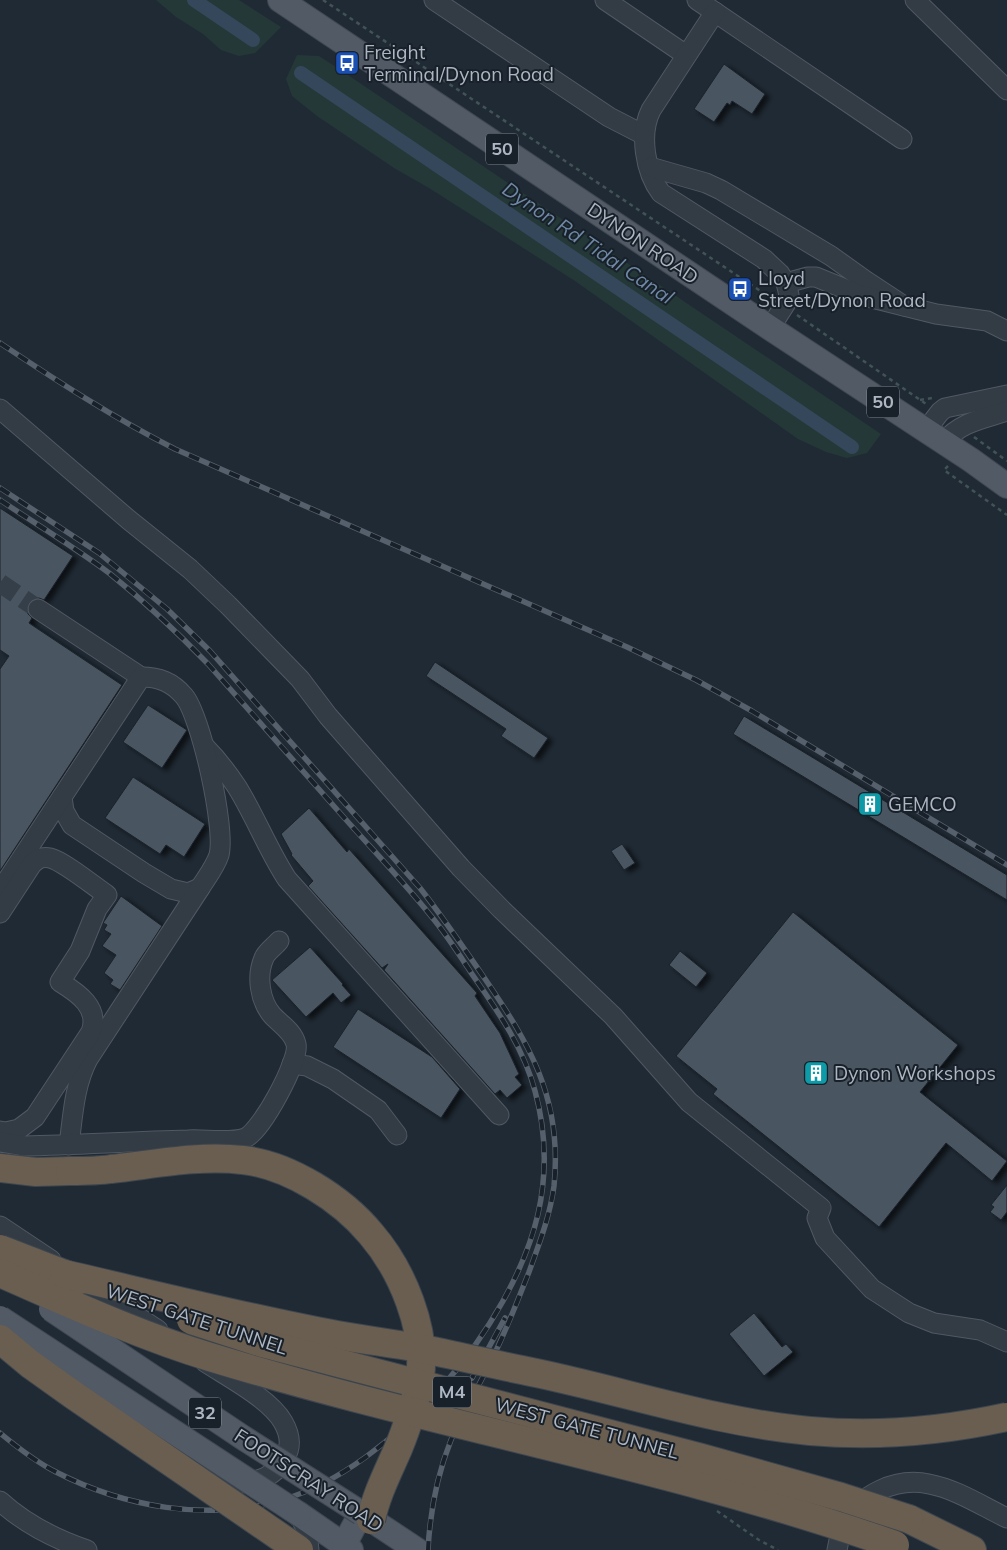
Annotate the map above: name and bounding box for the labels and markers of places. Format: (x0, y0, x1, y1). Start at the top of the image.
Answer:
place label: Freight Terminal/Dynon Road (364, 40, 554, 86)
bus stop icon: Freight Terminal/Dynon Road (334, 50, 360, 76)
place label: Lloyd Street/Dynon Road (758, 266, 926, 312)
bus stop icon: Lloyd Street/Dynon Road (727, 276, 753, 302)
building icon: GEMCO (857, 791, 883, 817)
place label: GEMCO (888, 792, 957, 816)
building icon: Dynon Workshops (803, 1060, 829, 1086)
place label: Dynon Workshops (834, 1061, 996, 1085)

